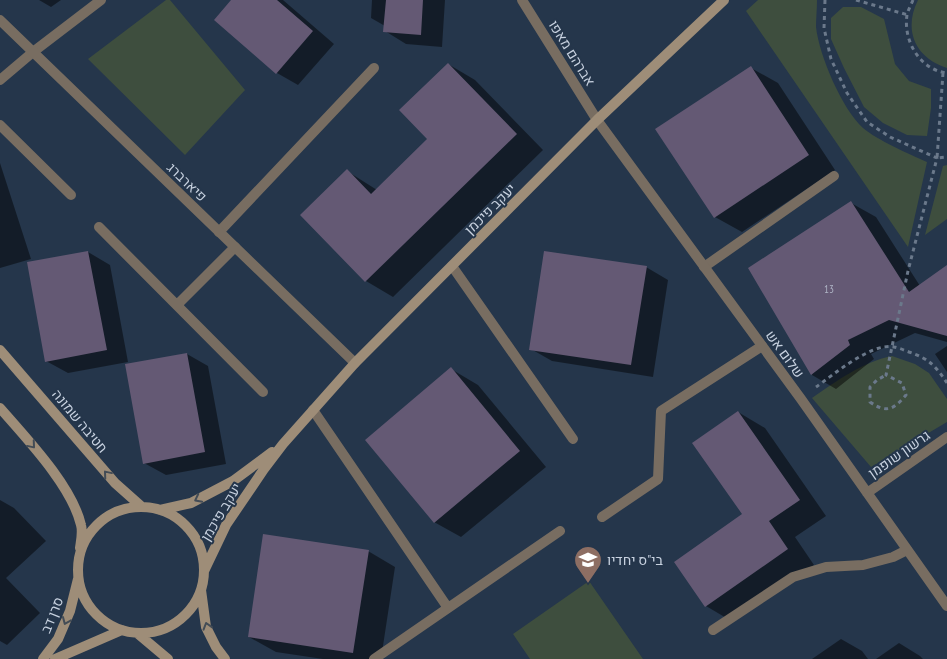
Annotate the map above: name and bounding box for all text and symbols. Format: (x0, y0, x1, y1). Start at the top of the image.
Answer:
street label: אברהם מאפו (545, 17, 599, 89)
street label: פיארברג (163, 159, 211, 205)
street label: יעקב פיכמן (461, 180, 519, 238)
house number: 13 (824, 282, 834, 296)
street label: שלום אש (762, 327, 808, 381)
street label: חטיבה שמונה (48, 386, 112, 456)
street label: גרשון שופמן (865, 426, 933, 482)
one-way arrow (26, 440, 35, 449)
one-way arrow (103, 470, 112, 479)
street label: יעקב פיכמן (197, 480, 245, 544)
one-way arrow (194, 493, 203, 503)
school or university icon: בי"ס יחדיו (573, 545, 603, 584)
place label: בי"ס יחדיו (607, 551, 663, 569)
street label: סרן דב (37, 594, 67, 636)
one-way arrow (62, 616, 73, 625)
one-way arrow (203, 622, 213, 631)

